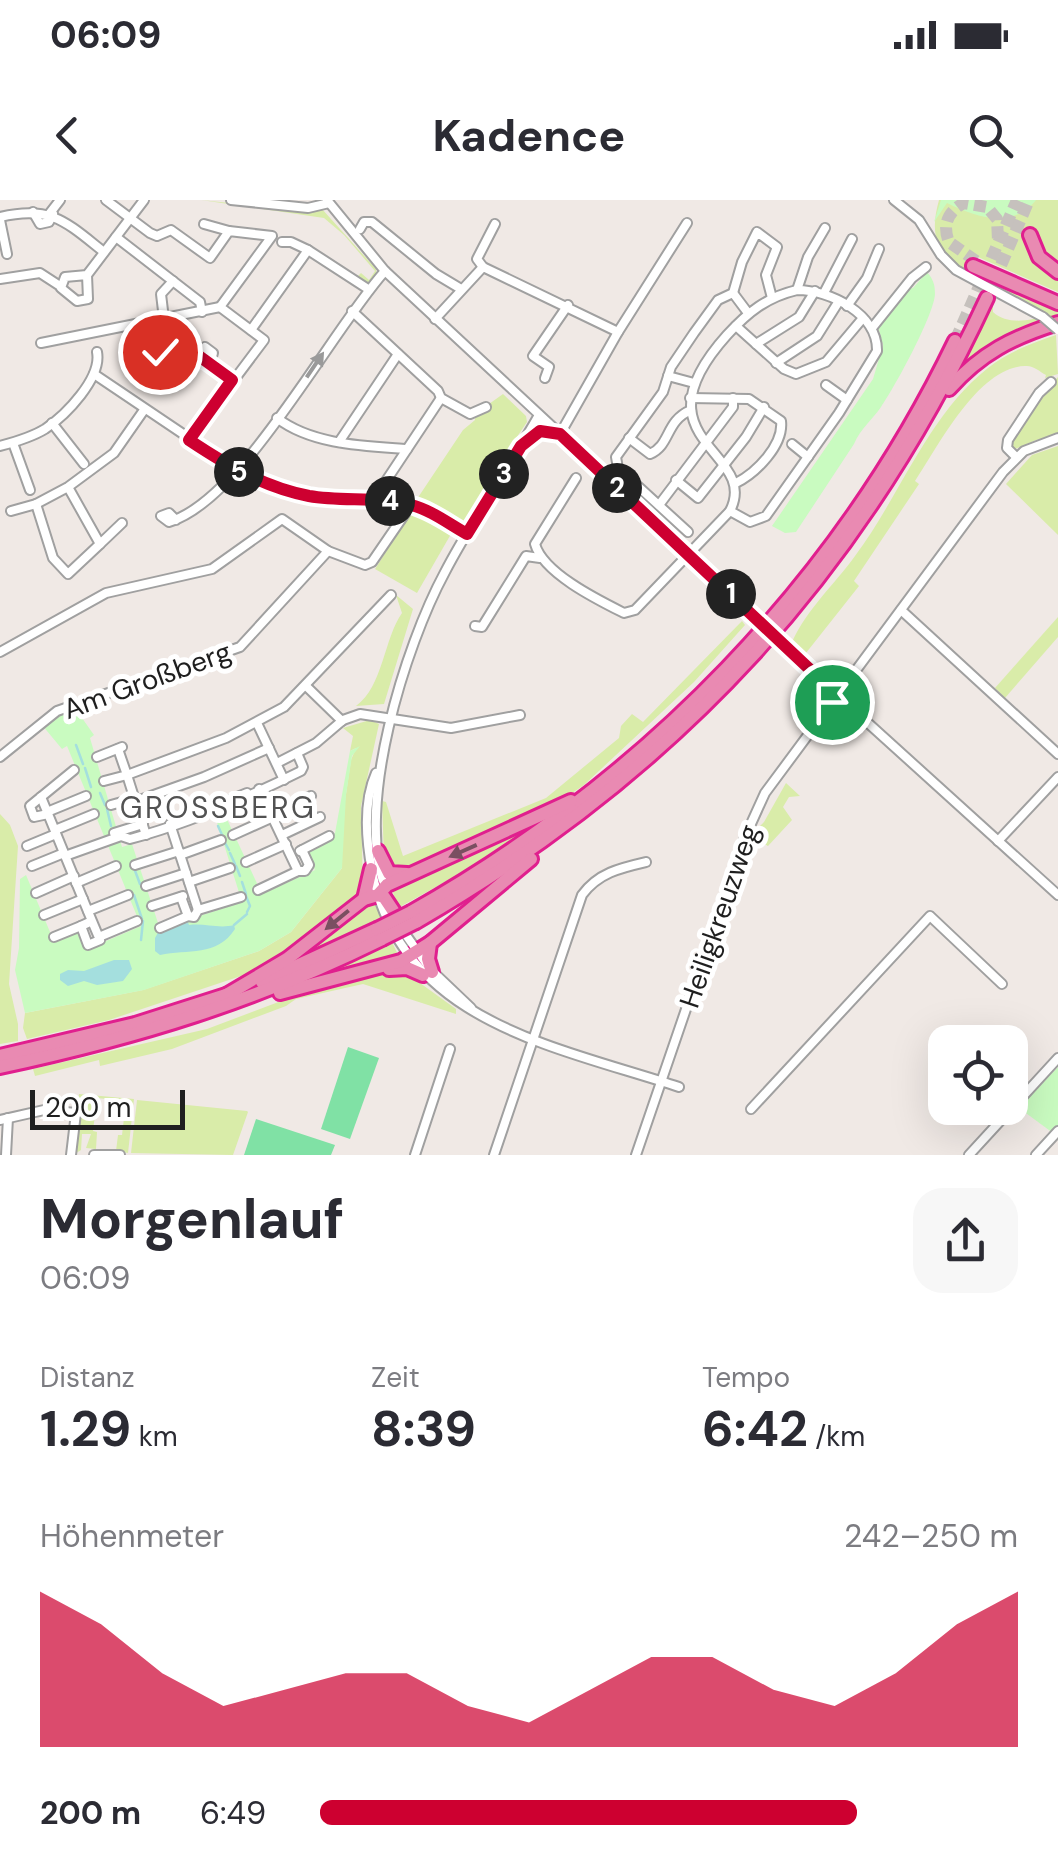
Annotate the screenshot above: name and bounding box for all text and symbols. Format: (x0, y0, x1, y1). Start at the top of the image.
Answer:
text: 06:09 (50, 10, 161, 60)
text: Kadence (433, 106, 625, 165)
icon: back (40, 108, 95, 163)
icon: search (963, 108, 1018, 163)
pin (118, 310, 203, 395)
icon: check (133, 325, 188, 380)
one-way arrow (306, 352, 324, 379)
pin: 5 (214, 447, 264, 497)
pin: 3 (479, 449, 529, 499)
text: 5 (230, 453, 248, 490)
text: 3 (496, 455, 512, 492)
pin: 2 (592, 463, 642, 513)
text: 2 (609, 469, 625, 506)
pin: 4 (365, 476, 415, 526)
text: 4 (381, 482, 399, 519)
pin: 1 (706, 569, 756, 619)
text: 1 (726, 575, 736, 612)
street label: Am Großberg (58, 633, 236, 728)
pin (790, 660, 875, 745)
icon: arrive (805, 675, 860, 730)
district label: GROSSBERG (120, 788, 316, 827)
street label: Heiligkreuzweg (671, 820, 768, 1013)
one-way arrow (448, 843, 478, 859)
one-way arrow (324, 909, 349, 930)
map controls (928, 1025, 1028, 1125)
button: locate (928, 1025, 1028, 1125)
scale bar (30, 1085, 185, 1130)
text: 200 m (45, 1089, 132, 1126)
text: Morgenlauf (40, 1183, 344, 1255)
button: share (913, 1188, 1018, 1293)
text: 06:09 (40, 1257, 130, 1299)
text: Distanz (40, 1359, 135, 1396)
text: Zeit (371, 1359, 420, 1396)
text: Tempo (702, 1359, 790, 1396)
text: 1.29 (40, 1396, 131, 1462)
text: 8:39 (371, 1396, 476, 1462)
text: 6:42 (702, 1396, 808, 1462)
text: km (131, 1418, 178, 1455)
text: /km (808, 1418, 865, 1455)
text: Höhenmeter (40, 1515, 224, 1557)
text: 242–250 m (844, 1515, 1018, 1557)
text: 200 m (40, 1792, 141, 1834)
text: 6:49 (200, 1792, 266, 1834)

